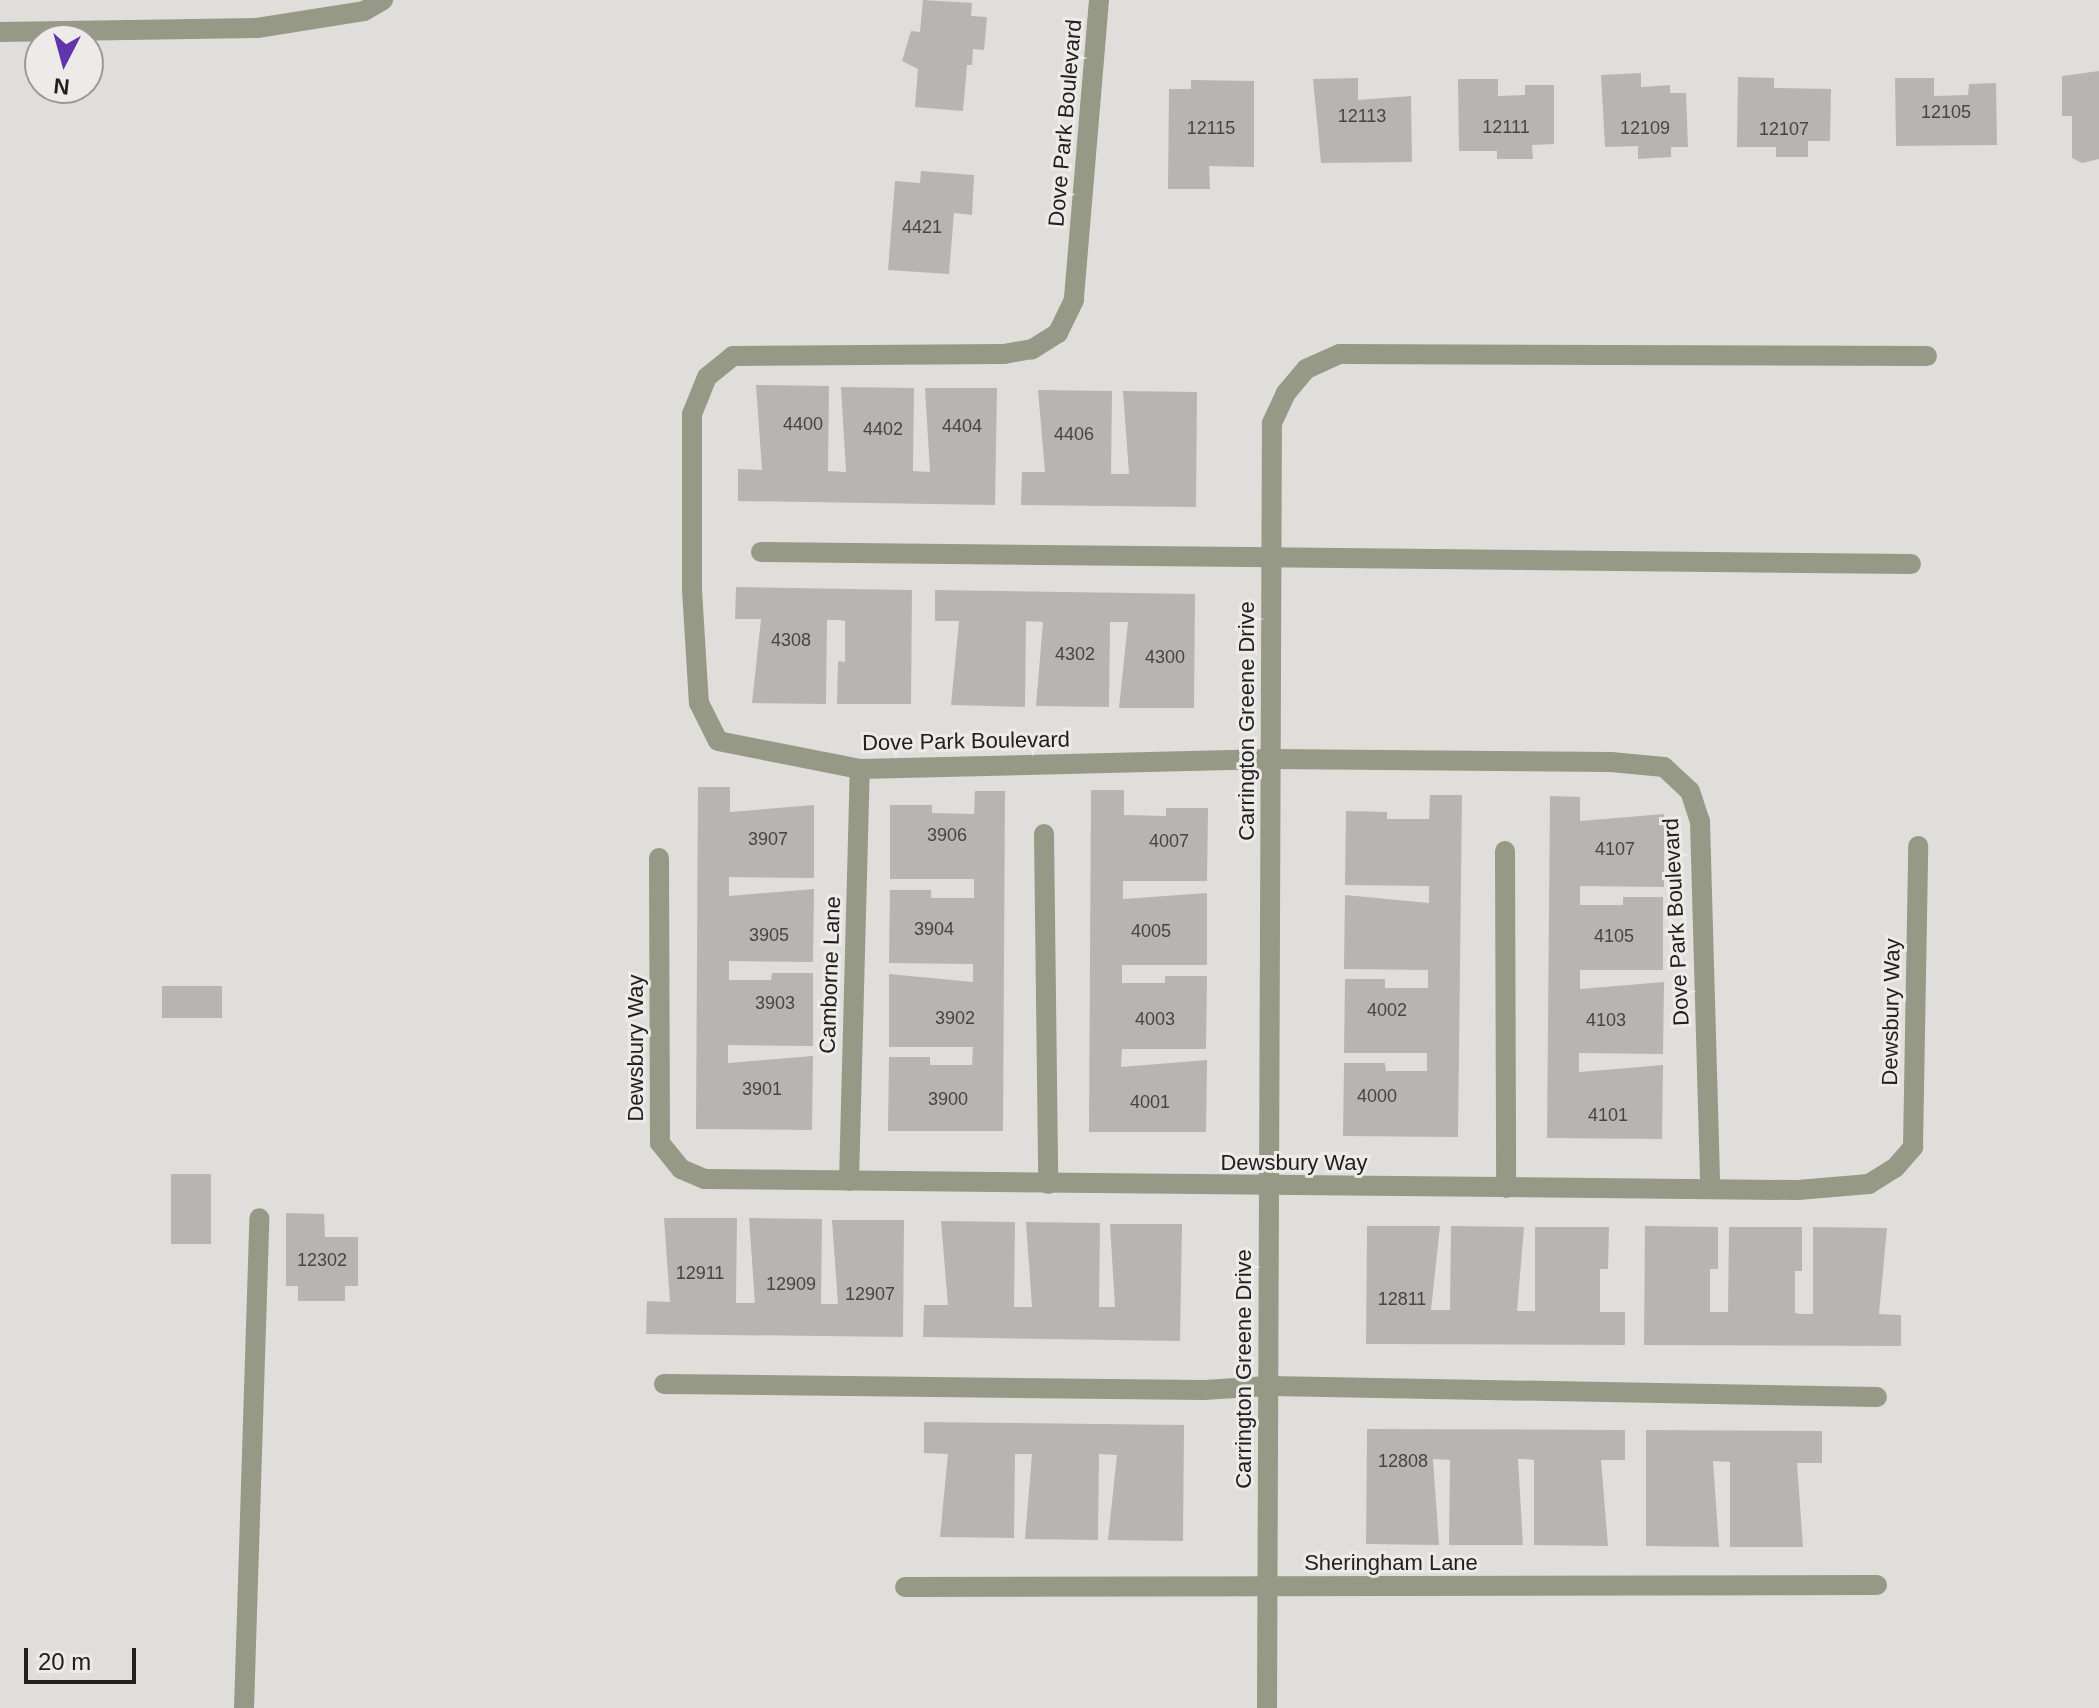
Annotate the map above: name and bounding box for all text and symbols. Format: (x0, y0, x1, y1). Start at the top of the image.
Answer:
street label: Dove Park Boulevard (1043, 18, 1087, 228)
north arrow (24, 24, 104, 104)
text: N (52, 73, 71, 100)
house number: 12105 (1921, 101, 1971, 123)
house number: 12113 (1338, 105, 1386, 127)
house number: 12111 (1482, 116, 1530, 138)
house number: 12115 (1187, 117, 1235, 139)
house number: 12109 (1620, 117, 1670, 139)
house number: 12107 (1759, 118, 1809, 140)
house number: 4421 (902, 216, 942, 238)
house number: 4400 (783, 413, 823, 435)
house number: 4404 (942, 415, 982, 437)
house number: 4402 (863, 418, 903, 440)
house number: 4406 (1054, 423, 1094, 445)
street label: Carrington Greene Drive (1234, 601, 1260, 841)
house number: 4308 (771, 629, 811, 651)
house number: 4302 (1055, 643, 1095, 665)
house number: 4300 (1145, 646, 1185, 668)
street label: Dove Park Boulevard (862, 726, 1070, 756)
street label: Dove Park Boulevard (1657, 818, 1695, 1026)
house number: 3906 (927, 824, 967, 846)
house number: 3907 (748, 828, 788, 850)
house number: 4007 (1149, 830, 1189, 852)
house number: 4107 (1595, 838, 1635, 860)
street label: Camborne Lane (814, 896, 846, 1054)
house number: 3904 (914, 918, 954, 940)
house number: 4005 (1131, 920, 1171, 942)
house number: 3905 (749, 924, 789, 946)
house number: 4105 (1594, 925, 1634, 947)
street label: Dewsbury Way (1877, 938, 1905, 1086)
street label: Dewsbury Way (623, 974, 649, 1122)
house number: 3903 (755, 992, 795, 1014)
house number: 4002 (1367, 999, 1407, 1021)
house number: 3902 (935, 1007, 975, 1029)
house number: 4003 (1135, 1008, 1175, 1030)
house number: 4103 (1586, 1009, 1626, 1031)
house number: 3901 (742, 1078, 782, 1100)
house number: 4000 (1357, 1085, 1397, 1107)
house number: 3900 (928, 1088, 968, 1110)
house number: 4001 (1130, 1091, 1170, 1113)
house number: 4101 (1588, 1104, 1628, 1126)
street label: Dewsbury Way (1220, 1150, 1368, 1176)
house number: 12302 (297, 1249, 347, 1271)
street label: Carrington Greene Drive (1231, 1249, 1257, 1489)
house number: 12911 (676, 1262, 724, 1284)
house number: 12909 (766, 1273, 816, 1295)
house number: 12907 (845, 1283, 895, 1305)
house number: 12811 (1378, 1288, 1426, 1310)
house number: 12808 (1378, 1450, 1428, 1472)
street label: Sheringham Lane (1304, 1550, 1478, 1576)
scale bar (28, 1632, 140, 1682)
text: 20 m (38, 1648, 91, 1675)

